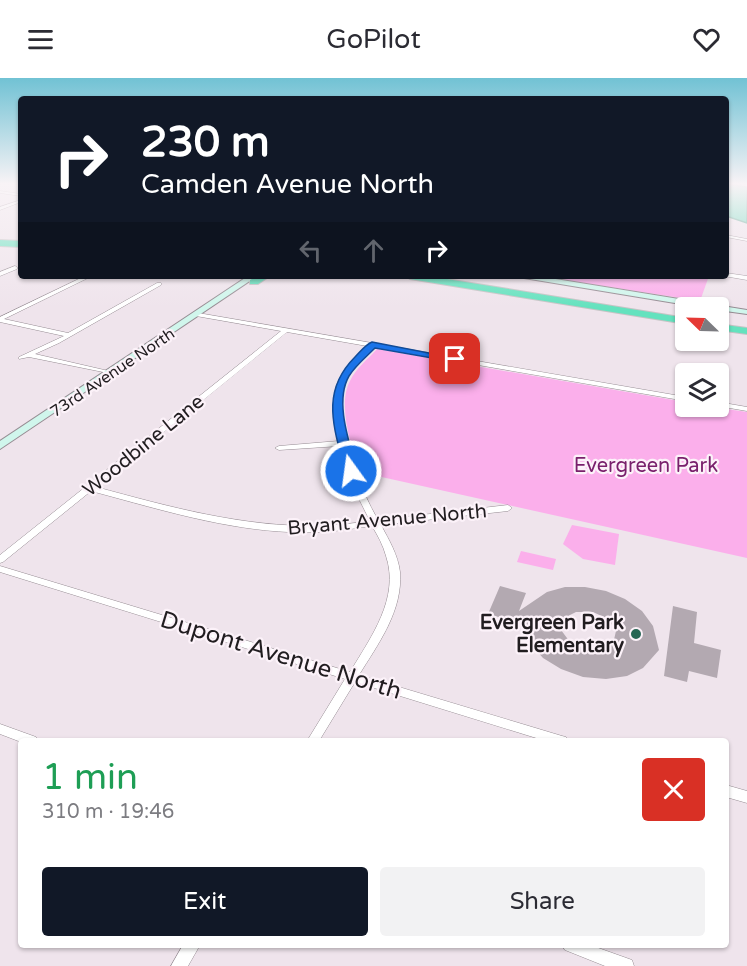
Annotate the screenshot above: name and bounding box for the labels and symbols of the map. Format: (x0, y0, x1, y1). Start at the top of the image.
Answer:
north arrow (675, 297, 729, 351)
street label: 73rd Avenue North (46, 324, 179, 422)
pin (429, 333, 480, 384)
street label: Woodbine Lane (78, 390, 209, 502)
position arrow (319, 439, 383, 503)
park label: Evergreen Park (574, 454, 718, 478)
street label: Bryant Avenue North (286, 499, 488, 541)
street label: Dupont Avenue North (157, 605, 405, 706)
place label: Evergreen Park Elementary (480, 611, 624, 658)
marker: Evergreen Park Elementary (629, 627, 643, 641)

